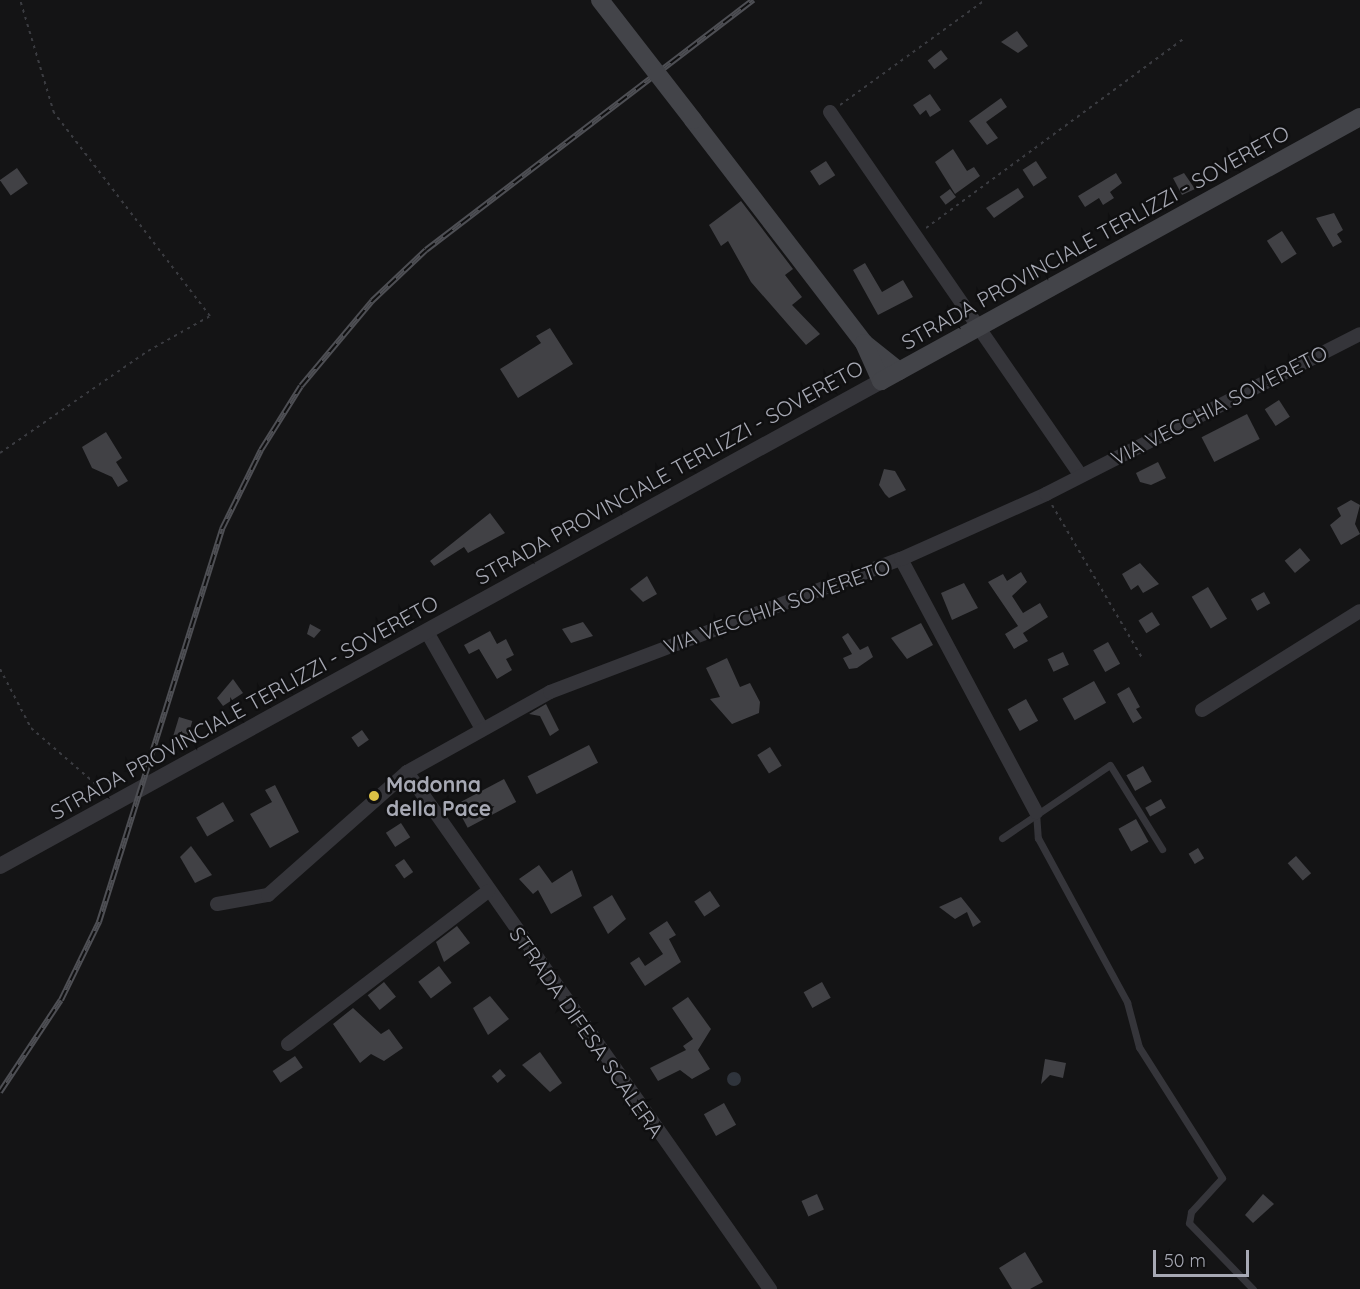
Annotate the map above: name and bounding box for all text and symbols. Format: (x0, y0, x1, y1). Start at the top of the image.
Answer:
street label: STRADA PROVINCIALE TERLIZZI - SOVERETO (897, 119, 1293, 355)
street label: VIA VECCHIA SOVERETO (1107, 339, 1331, 471)
street label: STRADA PROVINCIALE TERLIZZI - SOVERETO (471, 354, 867, 590)
street label: VIA VECCHIA SOVERETO (660, 553, 894, 659)
street label: STRADA PROVINCIALE TERLIZZI - SOVERETO (46, 589, 442, 825)
place label: Madonna della Pace (386, 771, 491, 821)
marker: Madonna della Pace (367, 789, 381, 803)
street label: STRADA DIFESA SCALERA (505, 922, 669, 1142)
scale bar (1156, 1238, 1252, 1276)
text: 50 m (1164, 1249, 1206, 1272)

